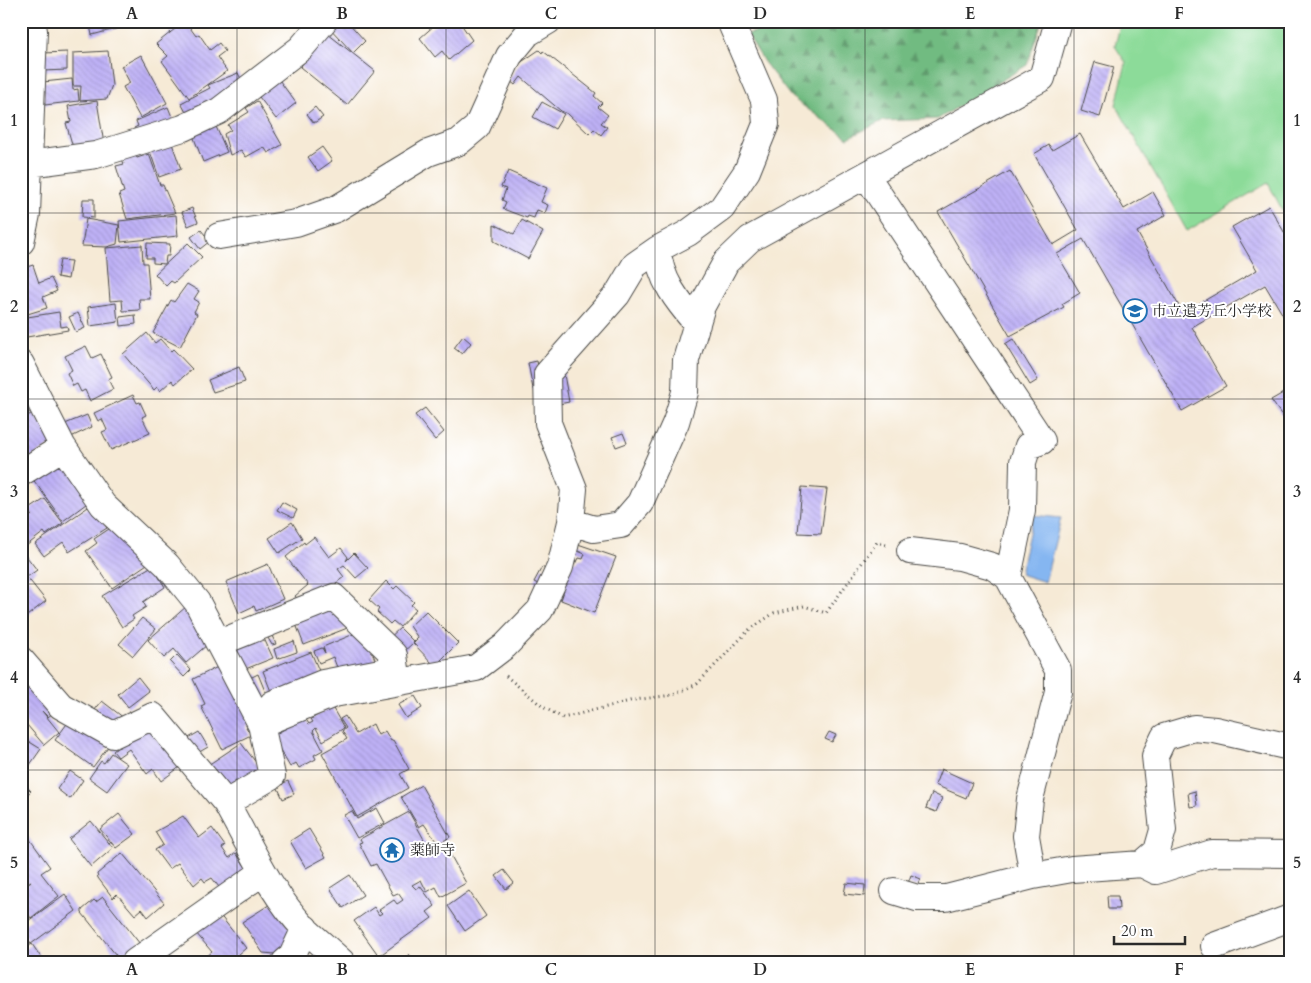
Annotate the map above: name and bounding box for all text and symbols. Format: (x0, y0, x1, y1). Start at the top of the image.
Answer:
text: A (126, 3, 138, 25)
text: B (336, 3, 348, 25)
text: C (545, 3, 557, 25)
text: D (753, 3, 767, 25)
text: E (965, 3, 975, 25)
text: F (1174, 3, 1184, 25)
text: 1 (10, 110, 18, 132)
text: 1 (1293, 110, 1301, 132)
text: 2 (10, 296, 18, 318)
text: 2 (1293, 296, 1301, 318)
school or university icon: 市立遺芳丘小学校 (1122, 298, 1148, 324)
place label: 市立遺芳丘小学校 (1152, 301, 1272, 321)
text: 3 (10, 481, 18, 503)
text: 3 (1293, 481, 1301, 503)
text: 4 (10, 667, 18, 689)
text: 4 (1293, 667, 1301, 689)
temple icon: 薬師寺 (379, 837, 405, 863)
place label: 薬師寺 (410, 840, 455, 860)
text: 5 (10, 852, 18, 874)
text: 5 (1293, 852, 1301, 874)
scale bar (1114, 913, 1185, 945)
text: 20 m (1121, 921, 1153, 941)
text: A (126, 959, 138, 981)
text: B (336, 959, 348, 981)
text: C (545, 959, 557, 981)
text: D (753, 959, 767, 981)
text: E (965, 959, 975, 981)
text: F (1174, 959, 1184, 981)

